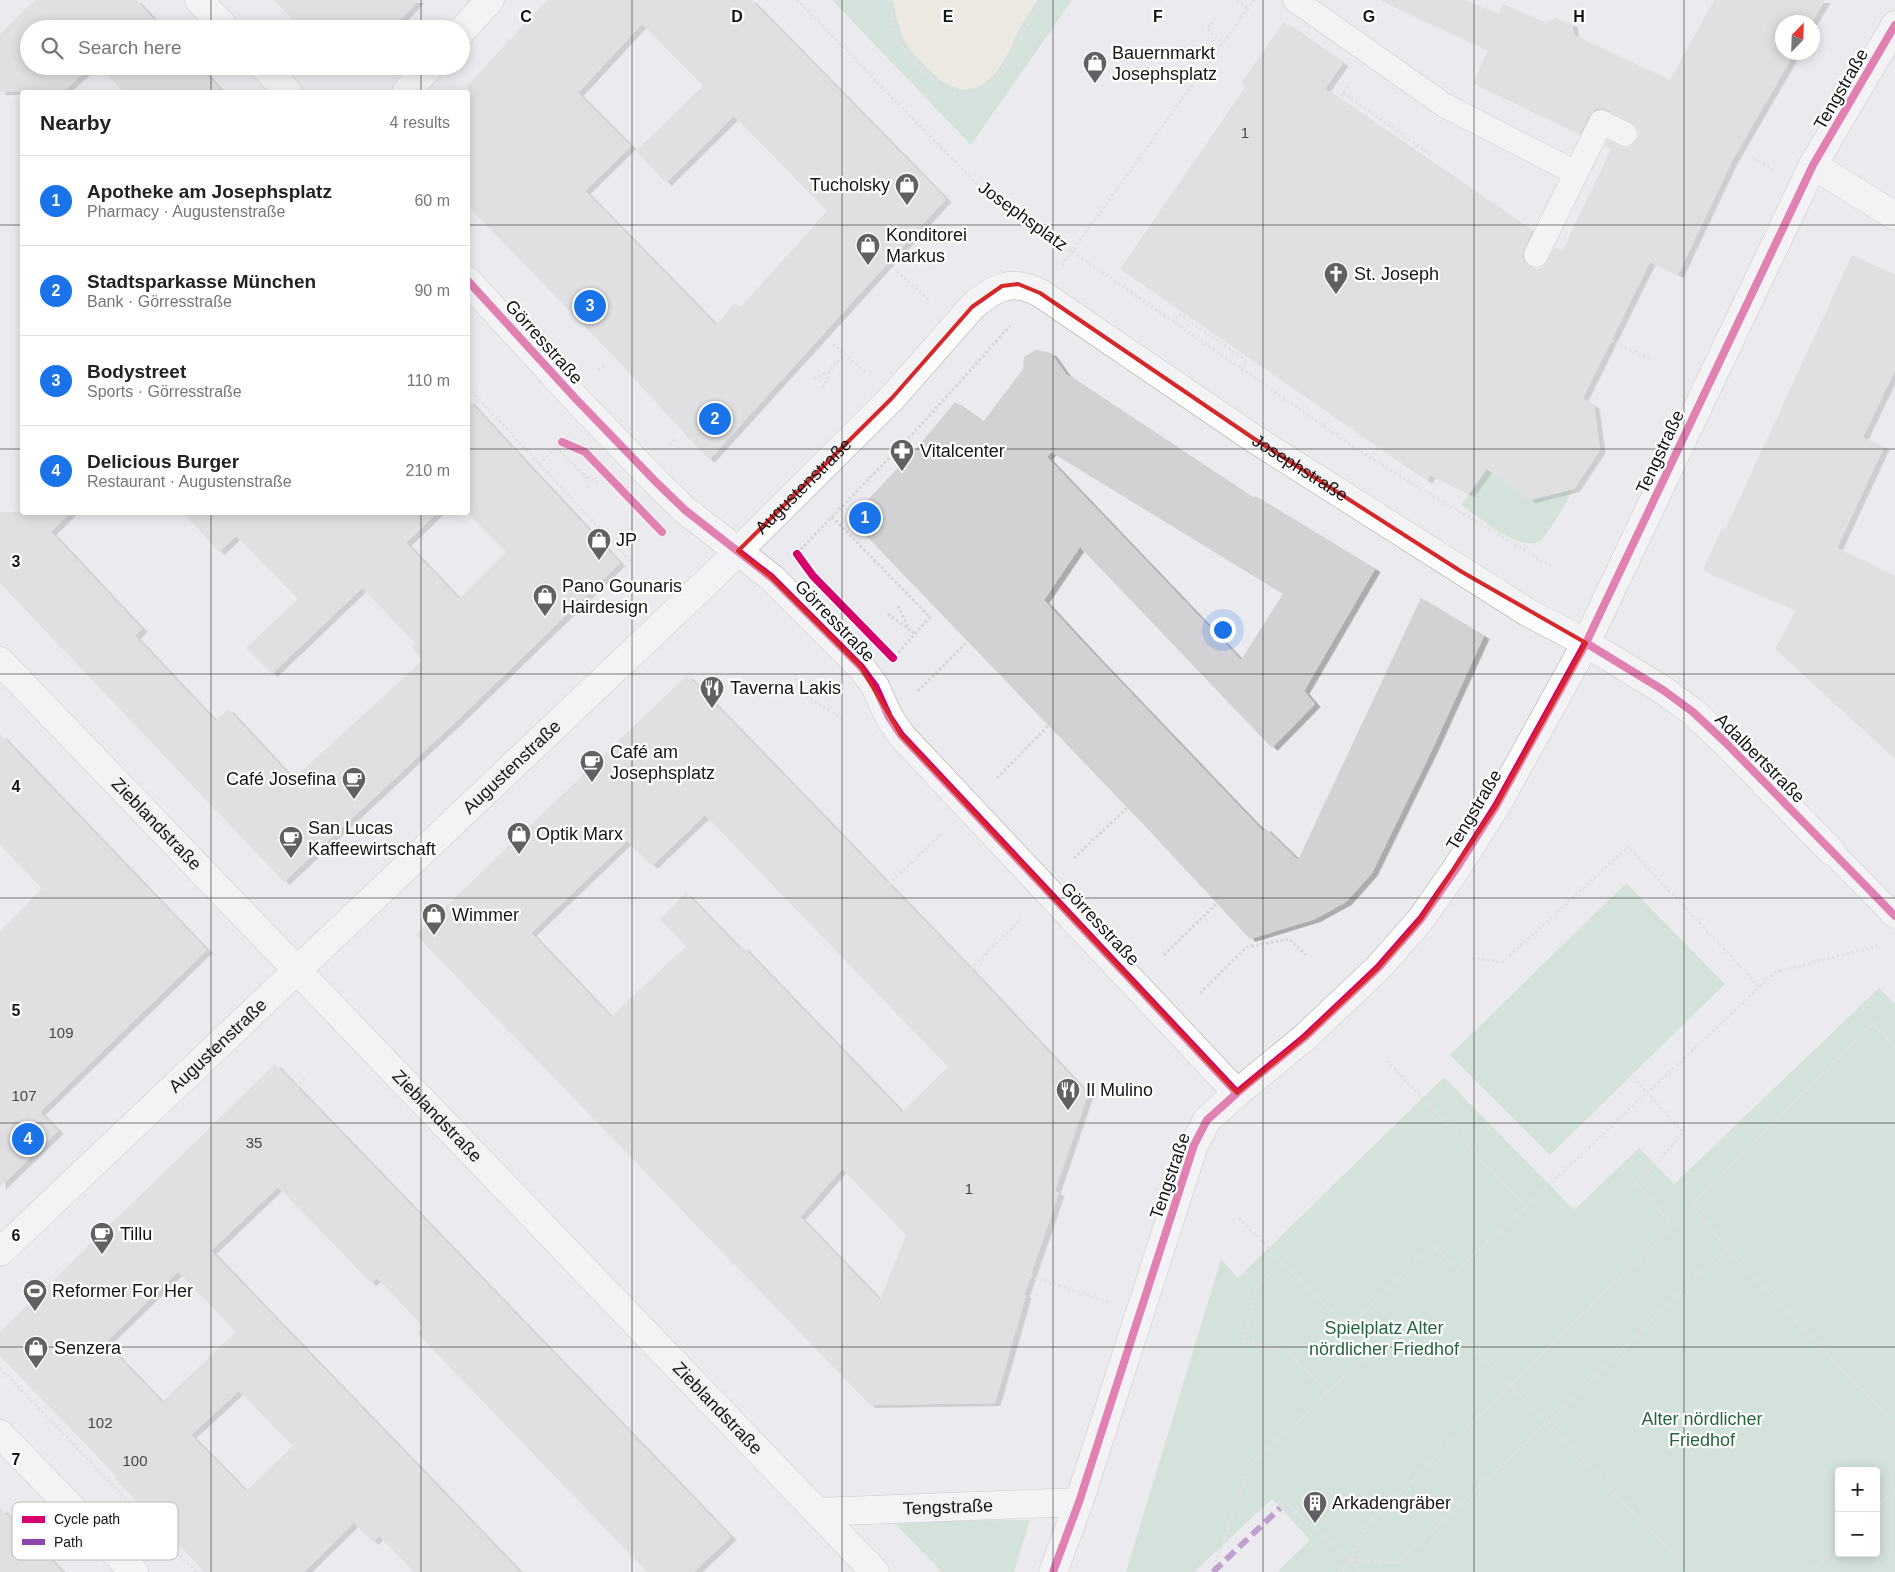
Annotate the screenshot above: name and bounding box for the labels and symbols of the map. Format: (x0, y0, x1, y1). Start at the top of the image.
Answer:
text: C (520, 8, 532, 25)
text: D (731, 8, 743, 25)
text: E (943, 8, 954, 25)
text: F (1153, 8, 1163, 25)
text: G (1363, 8, 1375, 25)
text: H (1573, 8, 1585, 25)
north arrow (1775, 15, 1820, 60)
place label: Bauernmarkt Josephsplatz (1112, 43, 1217, 84)
street label: Tengstraße (1810, 45, 1872, 133)
shop icon: Bauernmarkt Josephsplatz (1082, 50, 1108, 84)
house number: 1 (1241, 124, 1249, 141)
shop icon: Tucholsky (894, 172, 920, 206)
place label: Tucholsky (810, 175, 890, 195)
street label: Josephsplatz (975, 177, 1071, 255)
place label: Konditorei Markus (886, 225, 967, 266)
shop icon: Konditorei Markus (855, 232, 881, 266)
church icon: St. Joseph (1323, 261, 1349, 295)
place label: St. Joseph (1354, 264, 1439, 284)
pin: 3 (574, 287, 606, 325)
street label: Görresstraße (501, 296, 587, 388)
pin: 2 (699, 400, 731, 438)
street label: Tengstraße (1632, 407, 1688, 497)
street label: Josephstraße (1249, 430, 1351, 506)
street label: Augustenstraße (751, 434, 856, 538)
pharmacy icon: Vitalcenter (889, 438, 915, 472)
place label: Vitalcenter (920, 441, 1005, 461)
pin: 1 (849, 499, 881, 537)
shop icon: JP (586, 527, 612, 561)
place label: JP (616, 530, 637, 550)
text: 3 (12, 553, 21, 570)
place label: Pano Gounaris Hairdesign (562, 576, 682, 617)
street label: Görresstraße (791, 576, 879, 666)
shop icon: Pano Gounaris Hairdesign (532, 583, 558, 617)
your location (1210, 617, 1236, 643)
restaurant icon: Taverna Lakis (699, 675, 725, 709)
place label: Taverna Lakis (730, 678, 841, 698)
street label: Adalbertstraße (1711, 709, 1809, 807)
street label: Augustenstraße (459, 716, 565, 818)
place label: Café am Josephsplatz (610, 742, 715, 783)
cafe icon: Café am Josephsplatz (579, 749, 605, 783)
cafe icon: Café Josefina (341, 766, 367, 800)
street label: Tengstraße (1442, 766, 1506, 854)
place label: Café Josefina (226, 769, 337, 789)
street label: Zieblandstraße (108, 774, 205, 874)
text: 4 (12, 778, 21, 795)
place label: San Lucas Kaffeewirtschaft (308, 818, 436, 859)
shop icon: Optik Marx (506, 821, 532, 855)
place label: Optik Marx (536, 824, 623, 844)
cafe icon: San Lucas Kaffeewirtschaft (278, 825, 304, 859)
street label: Görresstraße (1057, 878, 1143, 970)
shop icon: Wimmer (421, 902, 447, 936)
place label: Wimmer (452, 905, 519, 925)
street label: Augustenstraße (165, 995, 271, 1097)
text: 5 (12, 1002, 21, 1019)
house number: 109 (48, 1024, 74, 1041)
street label: Zieblandstraße (388, 1066, 486, 1166)
restaurant icon: Il Mulino (1055, 1077, 1081, 1111)
place label: Il Mulino (1086, 1080, 1153, 1100)
house number: 107 (11, 1087, 37, 1104)
pin: 4 (12, 1120, 44, 1158)
street label: Tengstraße (1146, 1130, 1194, 1222)
house number: 35 (246, 1134, 262, 1151)
house number: 1 (965, 1180, 973, 1197)
cafe icon: Tillu (89, 1221, 115, 1255)
place label: Tillu (120, 1224, 152, 1244)
text: 6 (12, 1227, 21, 1244)
sports icon: Reformer For Her (22, 1278, 48, 1312)
place label: Reformer For Her (52, 1281, 193, 1301)
park label: Spielplatz Alter nördlicher Friedhof (1309, 1318, 1460, 1359)
shop icon: Senzera (23, 1335, 49, 1369)
place label: Senzera (54, 1338, 122, 1358)
street label: Zieblandstraße (669, 1358, 766, 1458)
park label: Alter nördlicher Friedhof (1641, 1409, 1763, 1450)
house number: 102 (87, 1414, 113, 1431)
text: 7 (12, 1451, 21, 1468)
house number: 100 (122, 1452, 148, 1469)
building icon: Arkadengräber (1302, 1490, 1328, 1524)
place label: Arkadengräber (1332, 1493, 1451, 1513)
street label: Tengstraße (903, 1495, 993, 1519)
legend (12, 1502, 178, 1560)
text: Cycle path (54, 1511, 120, 1527)
text: Path (54, 1534, 83, 1550)

